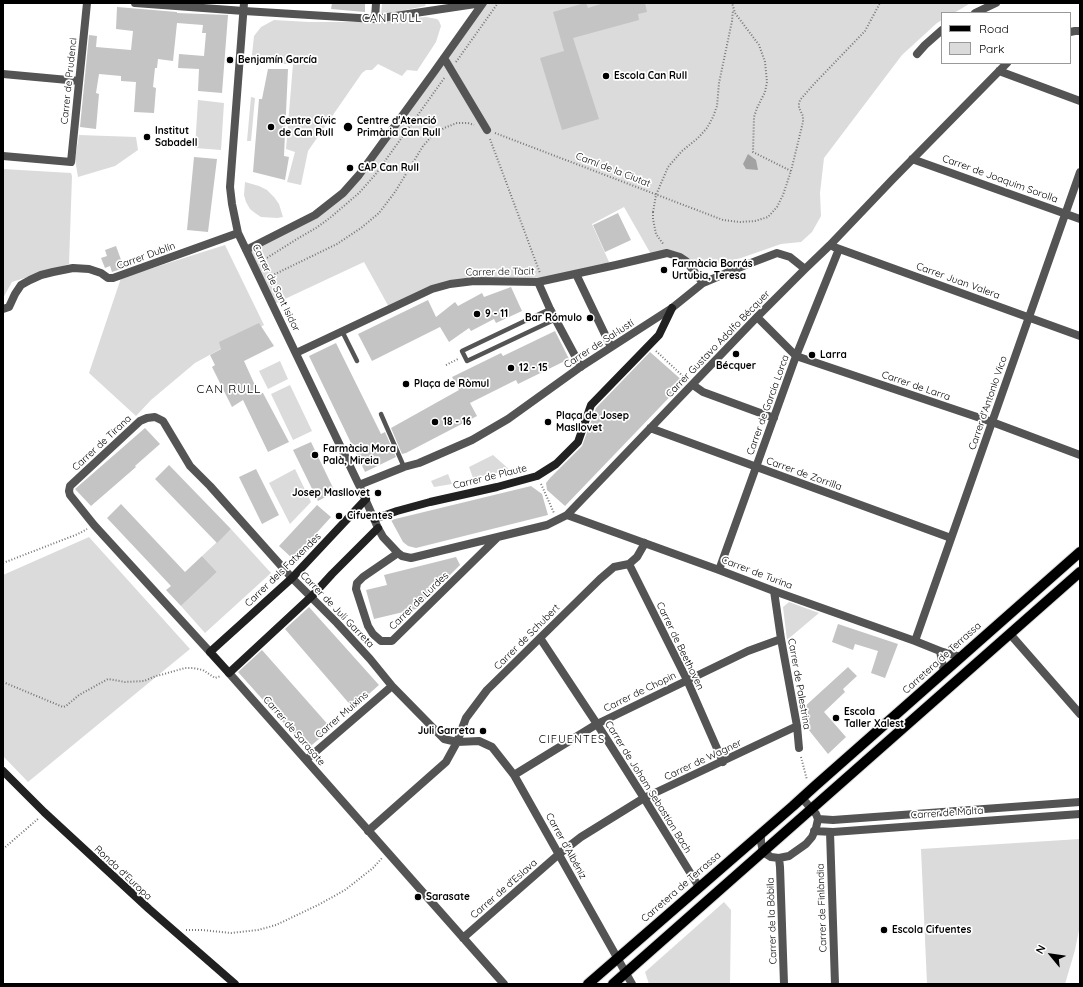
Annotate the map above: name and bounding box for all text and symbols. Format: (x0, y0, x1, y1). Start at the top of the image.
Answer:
district label: CAN RULL (362, 12, 422, 26)
legend (941, 12, 1071, 64)
text: Road (979, 21, 1009, 36)
street label: Carrer de Prudenci (58, 37, 80, 125)
text: Park (979, 41, 1004, 56)
place label: Benjamín García (238, 54, 317, 66)
marker: Benjamín García (225, 55, 235, 65)
place label: Escola Can Rull (614, 70, 687, 82)
marker: Escola Can Rull (601, 71, 611, 81)
place label: Centre Cívic de Can Rull (279, 115, 336, 138)
place label: Centre d'Atenció Primària Can Rull (357, 115, 440, 138)
marker: Centre d'Atenció Primària Can Rull (342, 121, 354, 133)
marker: Centre Cívic de Can Rull (266, 122, 276, 132)
place label: Institut Sabadell (155, 125, 197, 148)
marker: Institut Sabadell (142, 132, 152, 142)
street label: Camí de la Ciutat (574, 150, 652, 190)
street label: Carrer de Joaquim Sorolla (940, 152, 1060, 206)
place label: CAP Can Rull (358, 162, 419, 174)
marker: CAP Can Rull (345, 163, 355, 173)
street label: Carrer Dublín (115, 240, 177, 272)
street label: Carrer de Sant Isidor (250, 242, 302, 334)
place label: Farmàcia Borrás Urtubia, Teresa (672, 258, 753, 282)
street label: Carrer Juan Valera (914, 260, 1002, 302)
street label: Carrer de Tàcit (466, 265, 534, 279)
marker: Farmàcia Borrás Urtubia, Teresa (659, 265, 669, 275)
street label: Carrer Gustavo Adolfo Bécquer (664, 288, 772, 400)
place label: 9 - 11 (485, 308, 508, 320)
marker: 9 - 11 (472, 309, 482, 319)
place label: Bar Rómulo (525, 312, 582, 324)
marker: Bar Rómulo (585, 313, 595, 323)
street label: Carrer de Sal·lustí (562, 317, 636, 371)
marker: Bécquer (731, 349, 741, 359)
place label: Larra (820, 349, 847, 361)
marker: Larra (807, 350, 817, 360)
street label: Carrer de García Lorca (744, 353, 792, 457)
street label: Carrer d'Antonio Vico (966, 354, 1010, 452)
place label: Bécquer (716, 360, 756, 372)
place label: 12 - 15 (519, 362, 548, 374)
marker: 12 - 15 (506, 363, 516, 373)
street label: Carrer de Larra (880, 369, 952, 403)
place label: Plaça de Ròmul (414, 378, 489, 390)
marker: Plaça de Ròmul (401, 379, 411, 389)
district label: CAN RULL (197, 382, 261, 396)
place label: Plaça de Josep Masllovet (556, 410, 629, 434)
street label: Carrer de Tirana (70, 413, 134, 473)
place label: 18 - 16 (443, 416, 471, 428)
marker: 18 - 16 (430, 417, 440, 427)
marker: Plaça de Josep Masllovet (543, 417, 553, 427)
place label: Farmàcia Mora Palà, Mireia (323, 443, 396, 466)
marker: Farmàcia Mora Palà, Mireia (310, 450, 320, 460)
street label: Carrer de Zorrilla (765, 455, 843, 493)
street label: Carrer de Plaute (452, 462, 528, 492)
place label: Josep Masllovet (292, 487, 370, 499)
marker: Josep Masllovet (373, 488, 383, 498)
place label: Cifuentes (347, 510, 392, 522)
marker: Cifuentes (334, 511, 344, 521)
street label: Carrer dels Fatxendes (242, 531, 324, 609)
street label: Carrer de Turina (720, 554, 794, 592)
street label: Carrer de Juli Garreta (298, 569, 376, 651)
street label: Carrer de Lurdes (387, 570, 451, 632)
street label: Carrer de Beethoven (654, 600, 706, 692)
street label: Carrer de Schubert (492, 602, 562, 672)
street label: Carretera de Terrassa (900, 620, 984, 696)
street label: Carrer de Palestrina (785, 637, 813, 731)
street label: Carrer de Chopin (602, 669, 678, 715)
street label: Carrer Muixins (313, 689, 371, 741)
street label: Carrer de Sarasate (261, 694, 327, 768)
place label: Escola Taller Xalest (844, 706, 904, 730)
marker: Escola Taller Xalest (831, 713, 841, 723)
street label: Carrer de Joham Sebastian Bach (602, 719, 694, 855)
place label: Juli Garreta (418, 725, 475, 737)
marker: Juli Garreta (478, 726, 488, 736)
district label: CIFUENTES (539, 733, 605, 747)
street label: Carrer de Wagner (662, 737, 744, 783)
street label: Carrer de Malta (910, 804, 984, 822)
street label: Carrer d'Albéniz (543, 811, 589, 881)
street label: Ronda d'Europa (92, 843, 154, 903)
street label: Carretera de Terrassa (639, 849, 723, 925)
street label: Carrer de d'Eslava (468, 857, 540, 921)
street label: Carrer de Finlàndia (814, 863, 830, 953)
street label: Carrer de la Bòbila (764, 877, 780, 965)
place label: Sarasate (426, 891, 470, 903)
marker: Sarasate (413, 892, 423, 902)
place label: Escola Cifuentes (892, 924, 971, 936)
marker: Escola Cifuentes (879, 925, 889, 935)
north arrow (1031, 935, 1071, 975)
text: N (1032, 942, 1049, 956)

